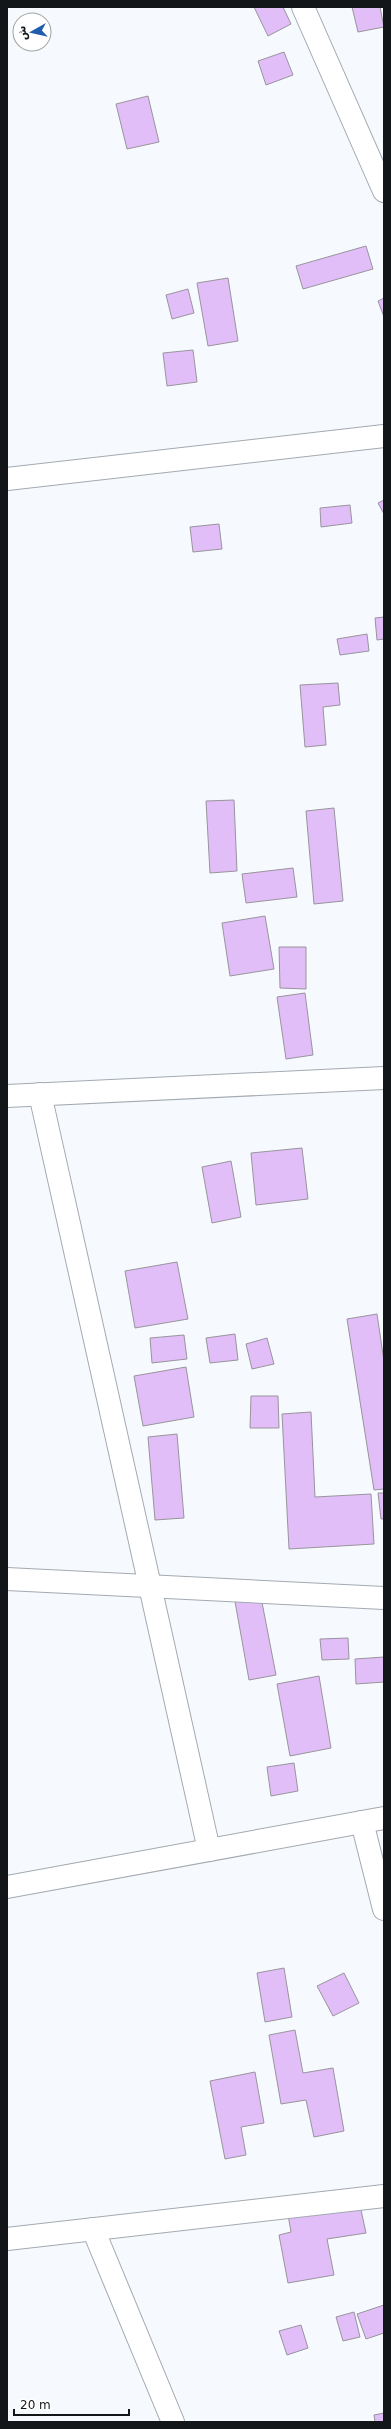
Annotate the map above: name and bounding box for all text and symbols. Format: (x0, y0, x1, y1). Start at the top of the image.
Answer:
north arrow (12, 12, 52, 52)
text: ش (15, 25, 30, 42)
scale bar (14, 2391, 129, 2417)
text: 20 m (20, 2398, 51, 2412)

